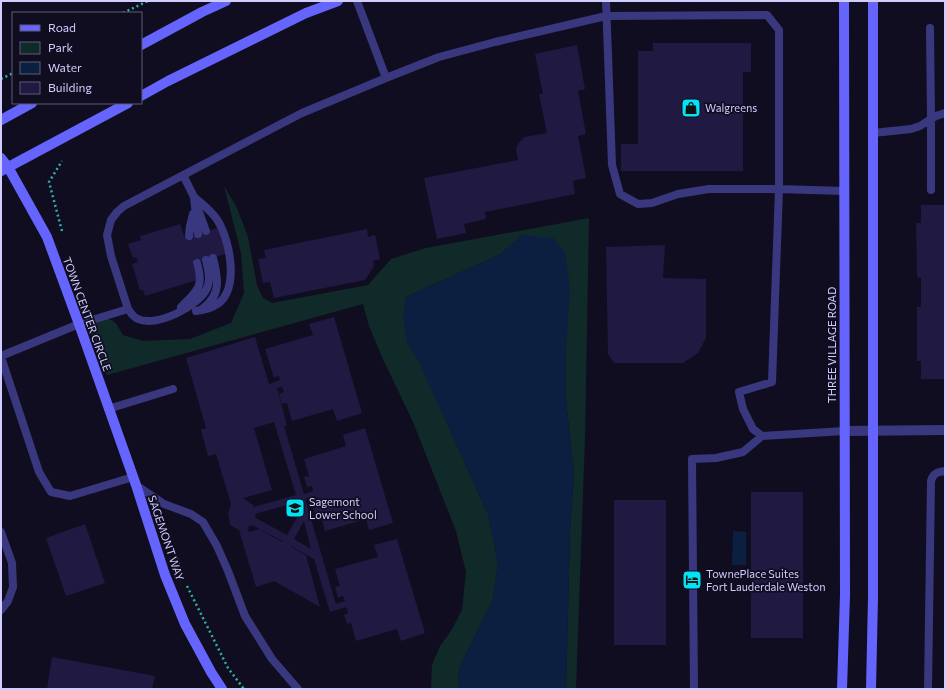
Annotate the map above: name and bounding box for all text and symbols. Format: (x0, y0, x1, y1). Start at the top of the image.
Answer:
legend (12, 12, 142, 104)
text: Road (48, 20, 76, 34)
text: Park (48, 40, 74, 54)
text: Water (48, 60, 82, 74)
text: Building (48, 80, 92, 94)
shop icon: Walgreens (680, 97, 702, 119)
place label: Walgreens (705, 101, 757, 114)
street label: TOWN CENTER CIRCLE (61, 255, 114, 373)
street label: THREE VILLAGE ROAD (825, 287, 838, 403)
street label: SAGEMONT WAY (146, 494, 187, 582)
place label: Sagemont Lower School (309, 495, 377, 521)
school or university icon: Sagemont Lower School (284, 497, 306, 519)
place label: TownePlace Suites Fort Lauderdale Weston (706, 567, 826, 593)
hotel icon: TownePlace Suites Fort Lauderdale Weston (681, 569, 703, 591)

